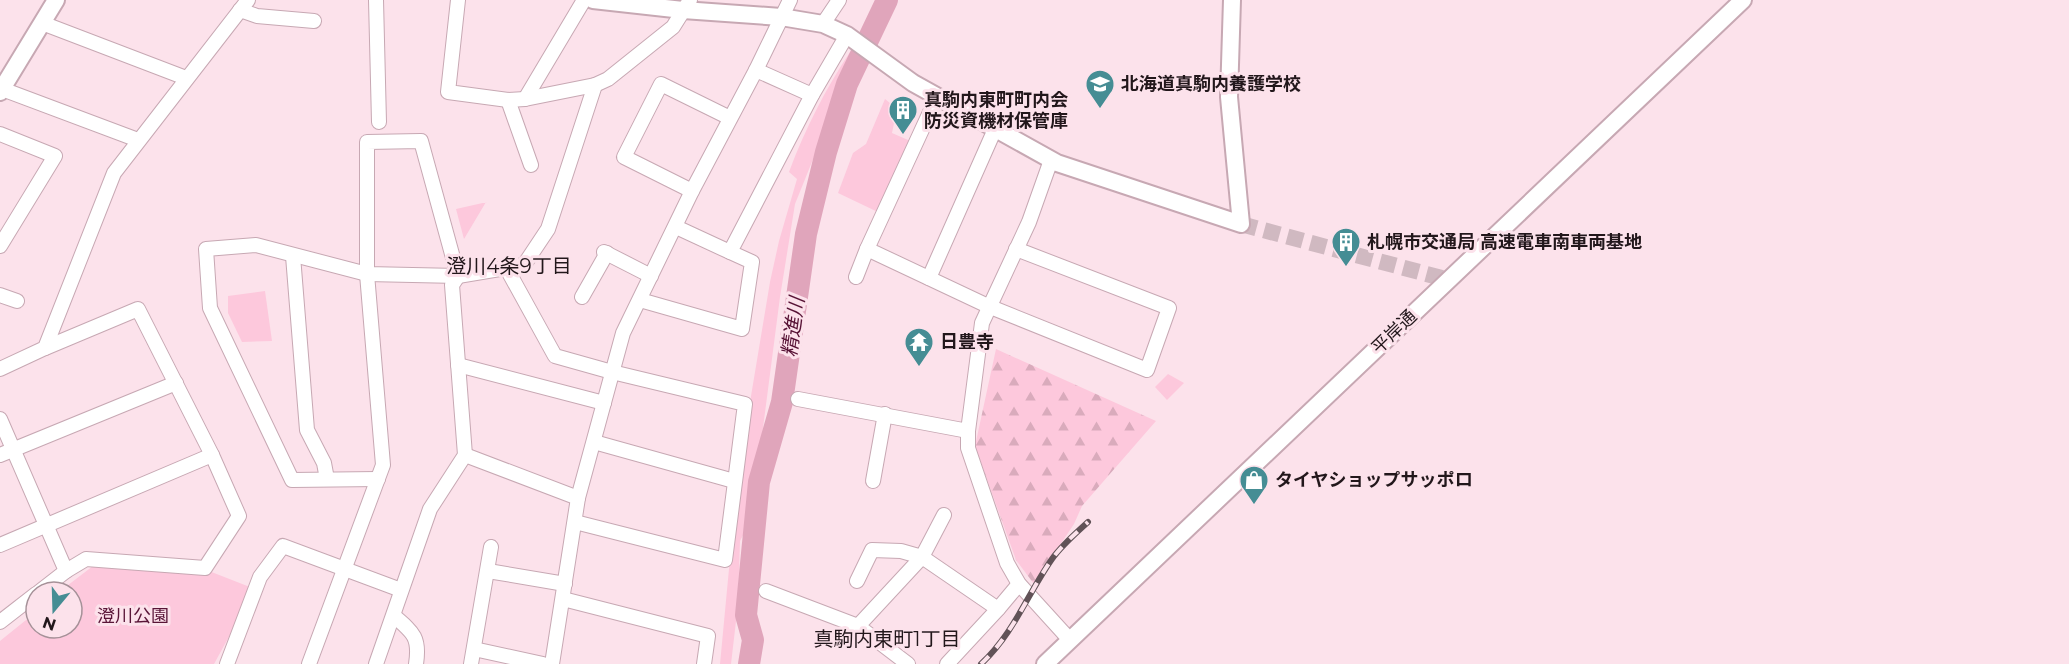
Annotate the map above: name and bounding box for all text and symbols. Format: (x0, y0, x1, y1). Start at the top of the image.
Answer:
school or university icon: 北海道真駒内養護学校 (1084, 68, 1116, 110)
place label: 北海道真駒内養護学校 (1121, 73, 1301, 95)
place label: 真駒内東町町内会 防災資機材保管庫 (924, 89, 1068, 132)
building icon: 真駒内東町町内会 防災資機材保管庫 (887, 94, 919, 136)
building icon: 札幌市交通局 高速電車南車両基地 (1330, 226, 1362, 268)
place label: 札幌市交通局 高速電車南車両基地 (1367, 231, 1642, 253)
district label: 澄川4条9丁目 (446, 254, 572, 278)
water label: 精進川 (777, 294, 809, 358)
street label: 平岸通 (1367, 305, 1421, 359)
temple icon: 日豊寺 (903, 326, 935, 368)
place label: 日豊寺 (940, 331, 994, 353)
shop icon: タイヤショップサッポロ (1238, 464, 1270, 506)
place label: タイヤショップサッポロ (1275, 469, 1472, 491)
north arrow (24, 580, 84, 640)
park label: 澄川公園 (97, 605, 169, 627)
text: N (40, 613, 58, 635)
district label: 真駒内東町1丁目 (813, 627, 961, 651)

